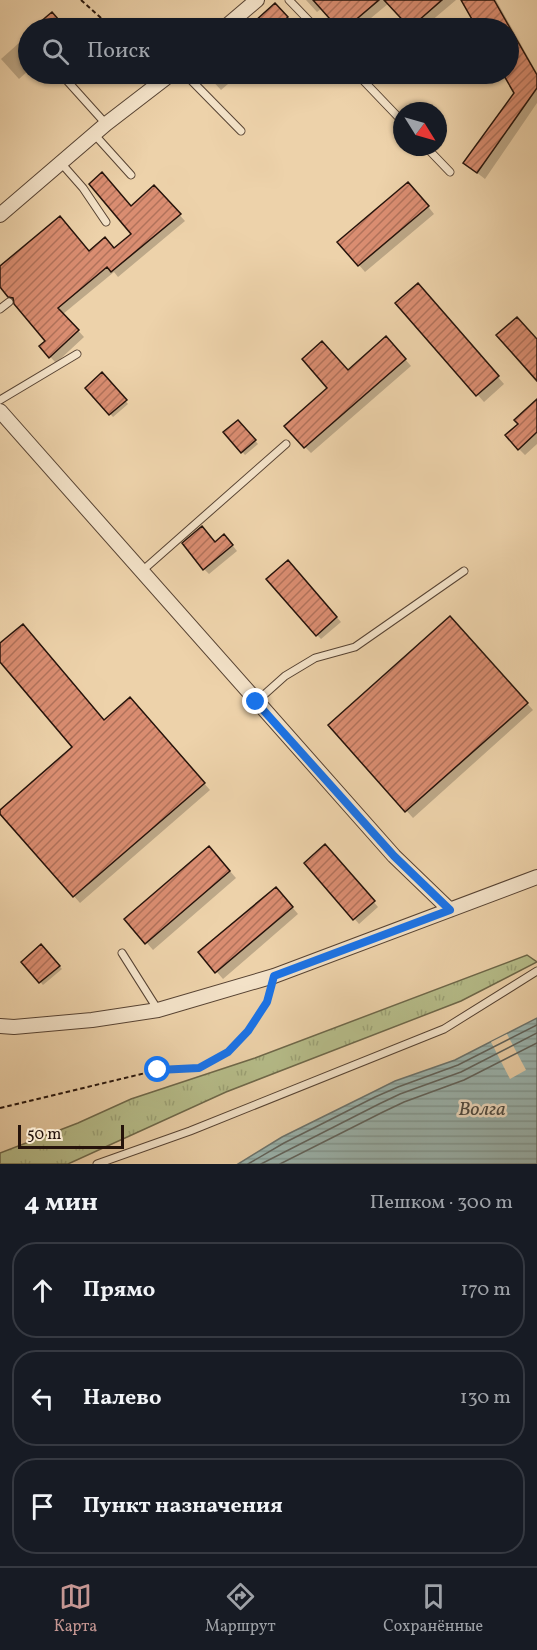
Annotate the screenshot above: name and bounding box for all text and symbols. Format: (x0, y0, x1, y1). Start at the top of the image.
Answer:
search box (18, 18, 519, 84)
icon: search (39, 35, 72, 68)
text: Поиск (87, 36, 150, 67)
north arrow (393, 102, 447, 156)
route end (242, 688, 268, 714)
route start (144, 1056, 170, 1082)
water label: Волга (458, 1096, 506, 1124)
scale bar (18, 1122, 124, 1150)
text: 50 m (27, 1124, 61, 1146)
text: 4 мин (24, 1185, 98, 1221)
text: Пешком · 300 m (370, 1189, 513, 1217)
icon: ahead (26, 1274, 59, 1307)
text: Прямо (83, 1275, 155, 1306)
text: 170 m (461, 1276, 511, 1304)
icon: left (26, 1382, 59, 1415)
text: Налево (83, 1383, 162, 1414)
text: 130 m (460, 1384, 511, 1412)
icon: arrive (26, 1490, 59, 1523)
text: Пункт назначения (83, 1491, 283, 1522)
tab: Карта (54, 1580, 97, 1638)
tab: Маршрут (205, 1580, 276, 1638)
tab: Сохранённые (383, 1580, 483, 1638)

